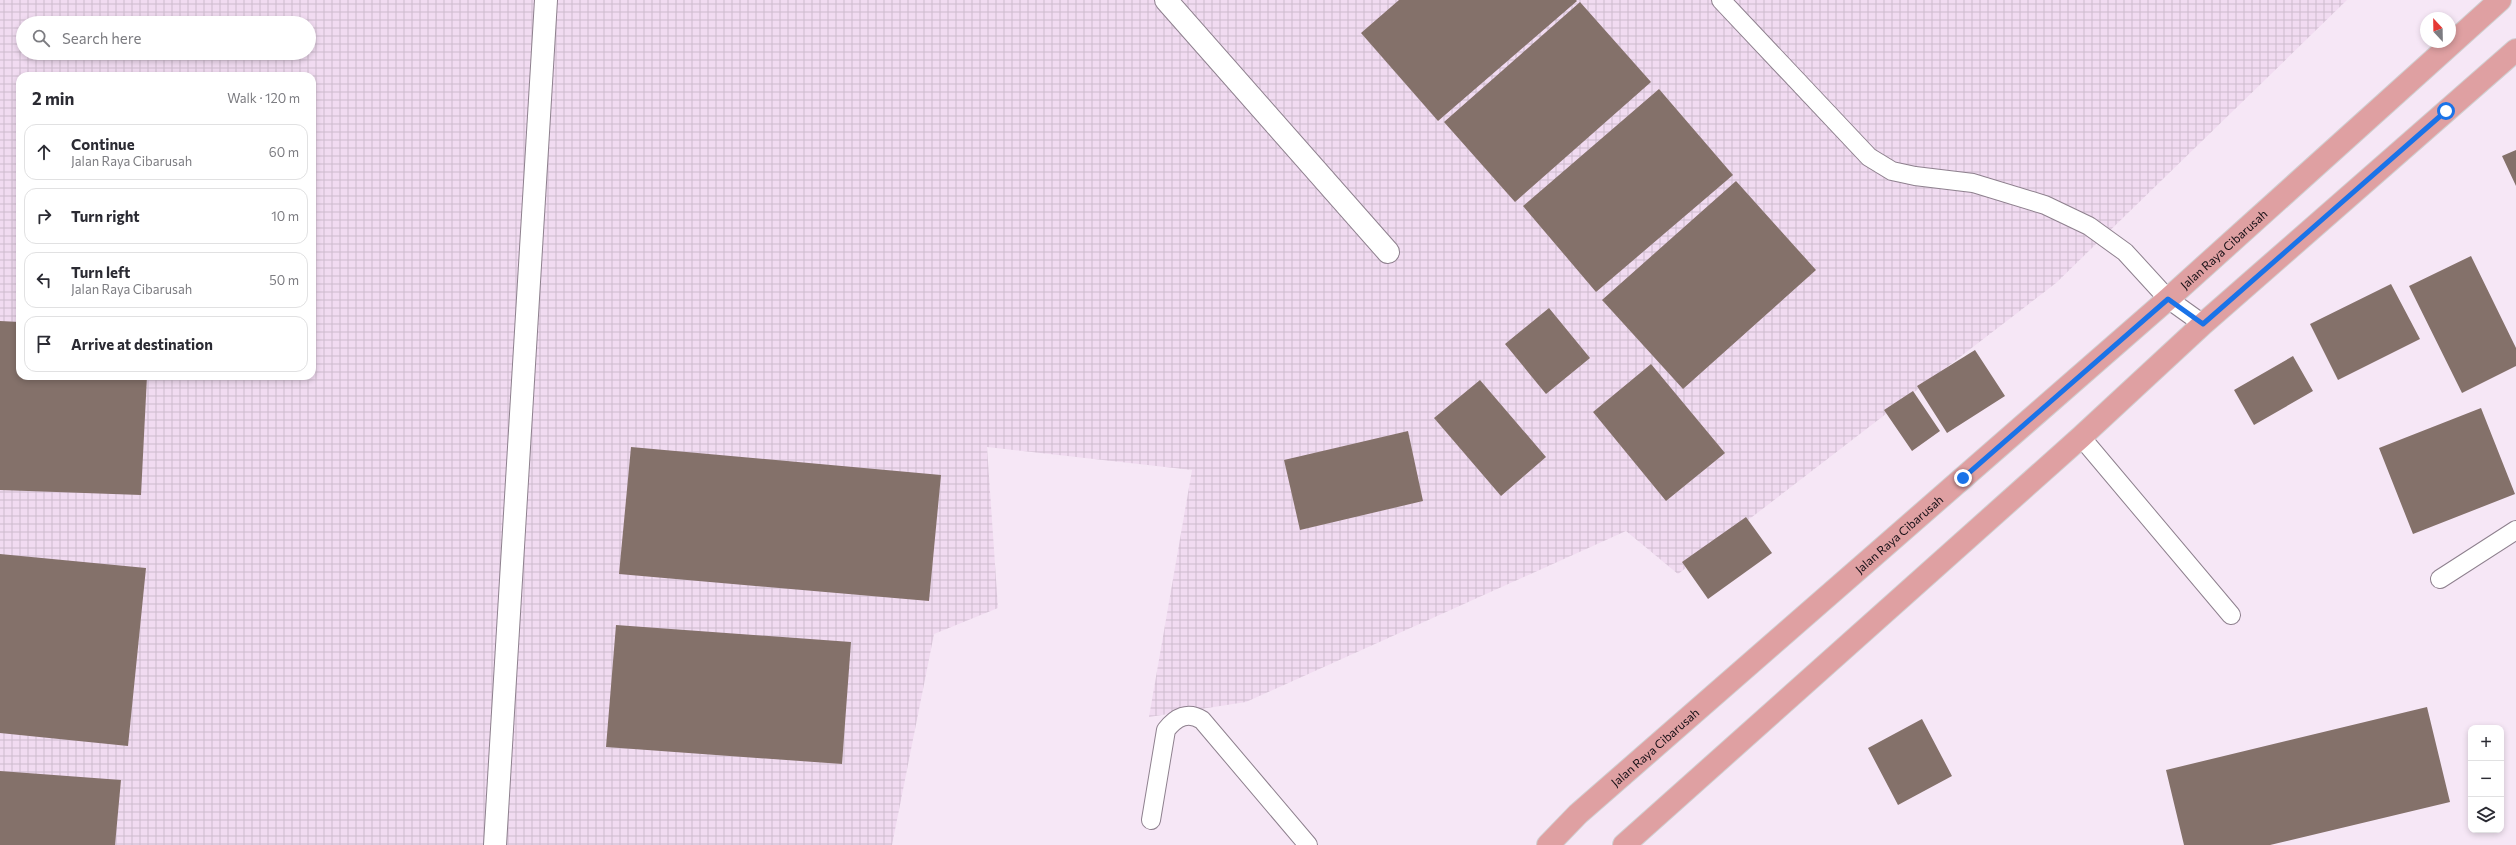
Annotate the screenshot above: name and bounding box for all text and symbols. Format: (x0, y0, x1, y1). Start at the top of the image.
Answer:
north arrow (2420, 12, 2456, 48)
search box (16, 16, 316, 60)
icon: search (30, 27, 52, 49)
text: Search here (62, 29, 141, 47)
text: 2 min (32, 88, 74, 109)
text: Walk · 120 m (227, 90, 300, 106)
route start (2437, 102, 2455, 120)
text: Continue (71, 135, 135, 153)
icon: ahead (33, 141, 55, 163)
text: 60 m (269, 144, 299, 160)
text: Jalan Raya Cibarusah (71, 153, 192, 169)
icon: right (33, 205, 55, 227)
street label: Jalan Raya Cibarusah (2177, 206, 2270, 292)
text: Turn right (71, 207, 140, 225)
text: 10 m (271, 208, 299, 224)
text: Turn left (71, 263, 130, 281)
icon: left (33, 269, 55, 291)
text: 50 m (269, 272, 299, 288)
text: Jalan Raya Cibarusah (71, 281, 192, 297)
icon: arrive (33, 333, 55, 355)
text: Arrive at destination (71, 335, 213, 353)
route end (1954, 469, 1972, 487)
street label: Jalan Raya Cibarusah (1852, 492, 1946, 577)
street label: Jalan Raya Cibarusah (1608, 705, 1702, 790)
map controls (2468, 725, 2504, 833)
button: + (2468, 725, 2504, 761)
button: − (2468, 761, 2504, 797)
button: layers (2468, 797, 2504, 833)

